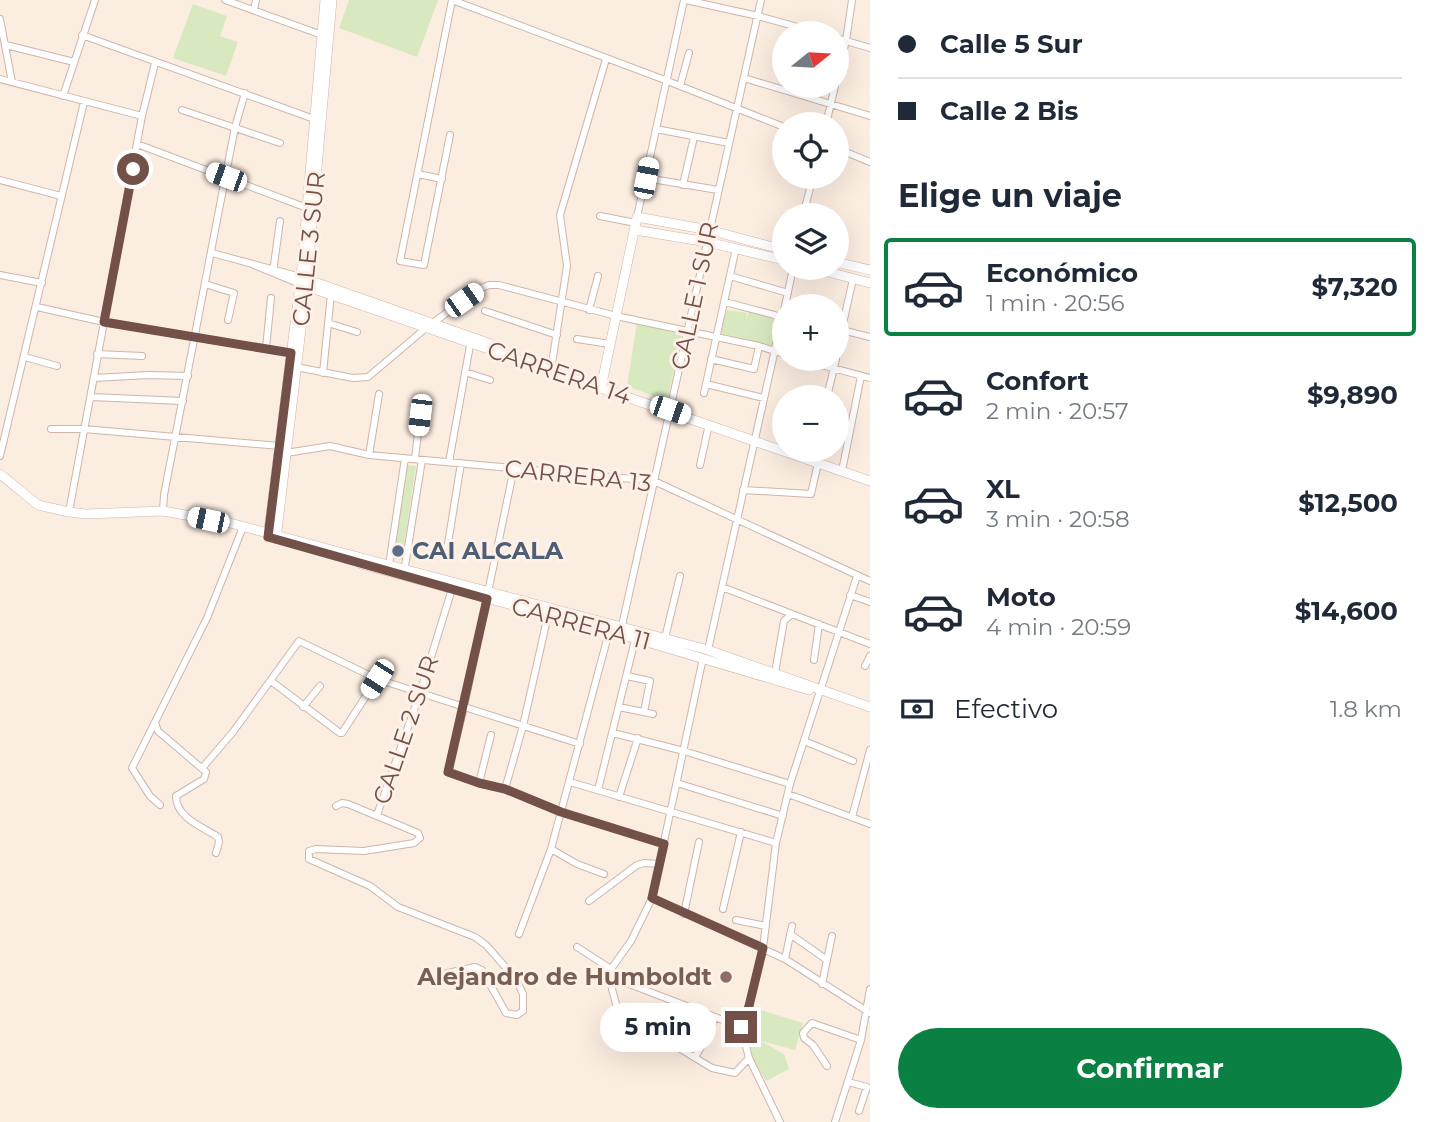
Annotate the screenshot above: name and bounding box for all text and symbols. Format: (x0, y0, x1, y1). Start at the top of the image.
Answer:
north arrow (772, 21, 849, 98)
map controls (772, 21, 849, 462)
text: Calle 5 Sur (940, 28, 1083, 60)
text: Calle 2 Bis (940, 95, 1078, 127)
button: locate (772, 112, 849, 189)
route start (117, 153, 149, 185)
car (632, 155, 661, 201)
car (203, 160, 250, 194)
street label: CALLE 3 SUR (286, 170, 331, 328)
text: Elige un viaje (898, 176, 1122, 215)
button: layers (772, 203, 849, 280)
street label: CALLE 1 SUR (665, 219, 724, 373)
icon: car (902, 256, 965, 319)
text: Económico (986, 257, 1138, 289)
text: $7,320 (1311, 271, 1398, 303)
car (441, 279, 488, 321)
text: 1 min · 20:56 (986, 289, 1124, 317)
button: + (772, 294, 849, 371)
street label: CARRERA 14 (484, 334, 635, 411)
icon: car (902, 364, 965, 427)
text: Confort (986, 365, 1089, 397)
text: $9,890 (1307, 379, 1398, 411)
button: − (772, 385, 849, 462)
car (408, 393, 433, 437)
car (647, 393, 694, 427)
text: 2 min · 20:57 (986, 397, 1128, 425)
street label: CARRERA 13 (503, 453, 653, 498)
icon: car (902, 472, 965, 535)
text: XL (986, 473, 1020, 505)
text: $12,500 (1298, 487, 1398, 519)
car (186, 505, 231, 535)
text: 3 min · 20:58 (986, 505, 1130, 533)
place label: CAI ALCALA (412, 536, 564, 565)
marker: CAI ALCALA (390, 543, 406, 559)
icon: car (902, 580, 965, 643)
text: Moto (986, 581, 1056, 613)
street label: CARRERA 11 (508, 591, 654, 656)
text: $14,600 (1295, 595, 1398, 627)
text: 4 min · 20:59 (986, 613, 1131, 641)
street label: CALLE 2 SUR (367, 652, 445, 808)
car (357, 656, 398, 702)
icon: cash (898, 690, 936, 728)
text: Efectivo (954, 693, 1058, 725)
text: 1.8 km (1330, 695, 1402, 723)
place label: Alejandro de Humboldt (416, 962, 713, 991)
marker: Alejandro de Humboldt (718, 969, 734, 985)
callout: 5 min (601, 1002, 716, 1052)
route end (725, 1011, 757, 1043)
text: 5 min (624, 1013, 692, 1041)
button: Confirmar (898, 1028, 1402, 1108)

